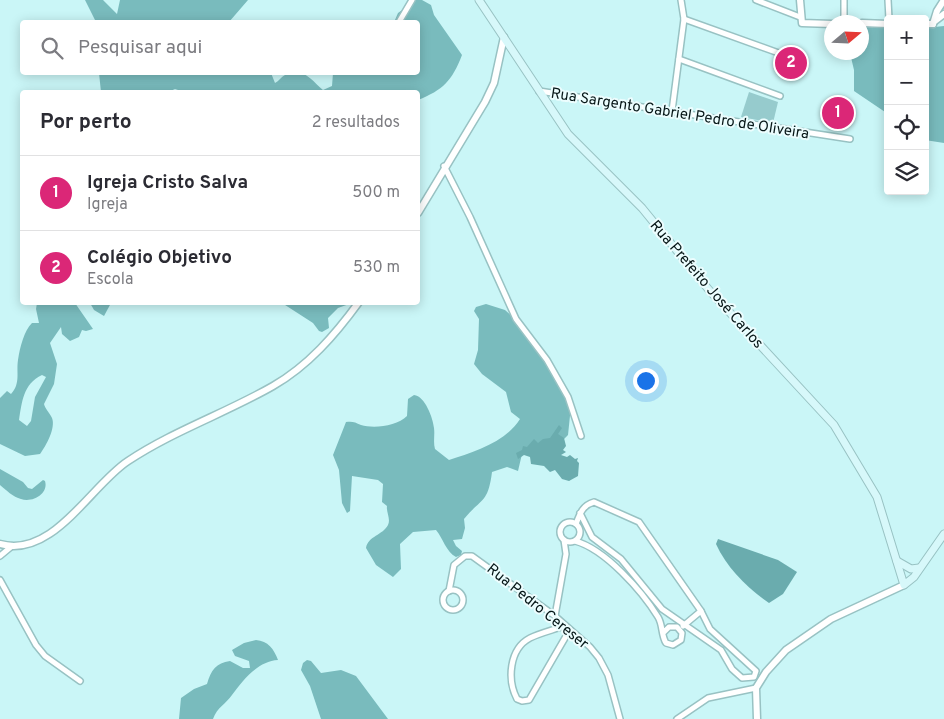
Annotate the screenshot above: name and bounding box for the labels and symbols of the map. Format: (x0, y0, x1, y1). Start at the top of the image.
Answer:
north arrow (824, 15, 869, 60)
pin: 2 (775, 44, 807, 82)
street label: Rua Sargento Gabriel Pedro de Oliveira (549, 85, 810, 144)
pin: 1 (822, 94, 854, 132)
street label: Rua Prefeito José Carlos (645, 217, 767, 353)
your location (633, 368, 659, 394)
street label: Rua Pedro Cereser (482, 560, 592, 654)

